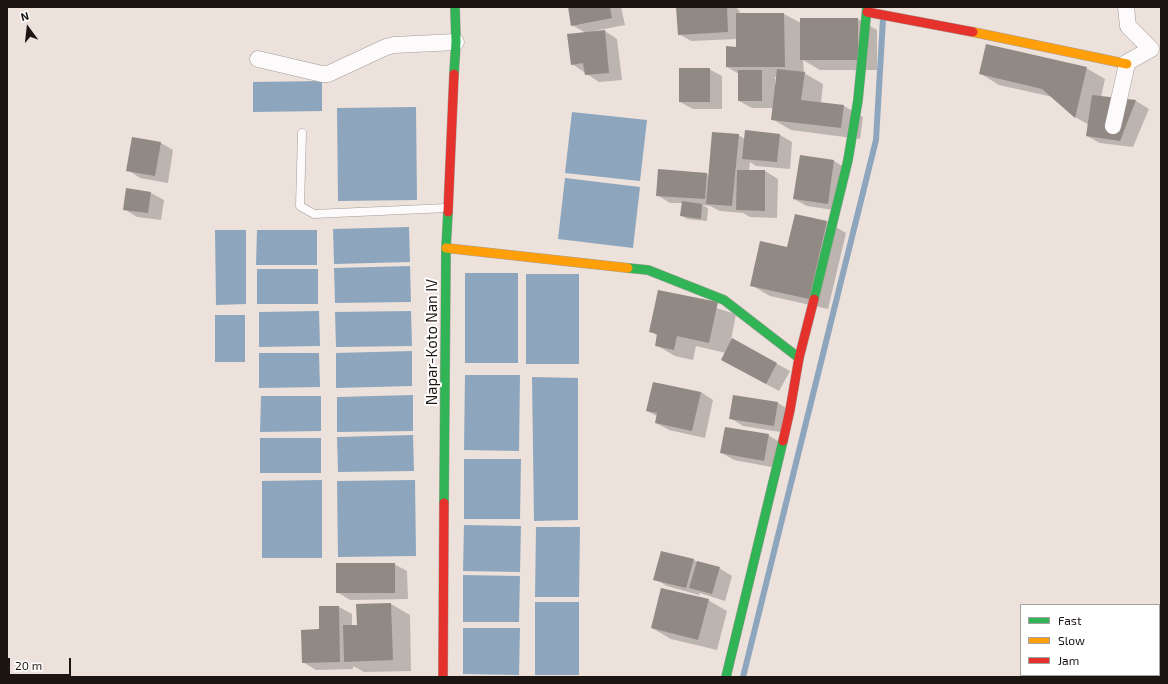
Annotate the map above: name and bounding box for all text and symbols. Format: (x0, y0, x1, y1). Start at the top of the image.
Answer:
north arrow (8, 8, 48, 48)
text: N (19, 9, 30, 23)
street label: Napar-Koto Nan IV (423, 279, 441, 405)
legend (1020, 604, 1160, 676)
text: Fast (1058, 613, 1081, 627)
text: Slow (1058, 633, 1085, 647)
scale bar (10, 650, 73, 676)
text: Jam (1058, 653, 1079, 667)
text: 20 m (15, 658, 42, 672)

